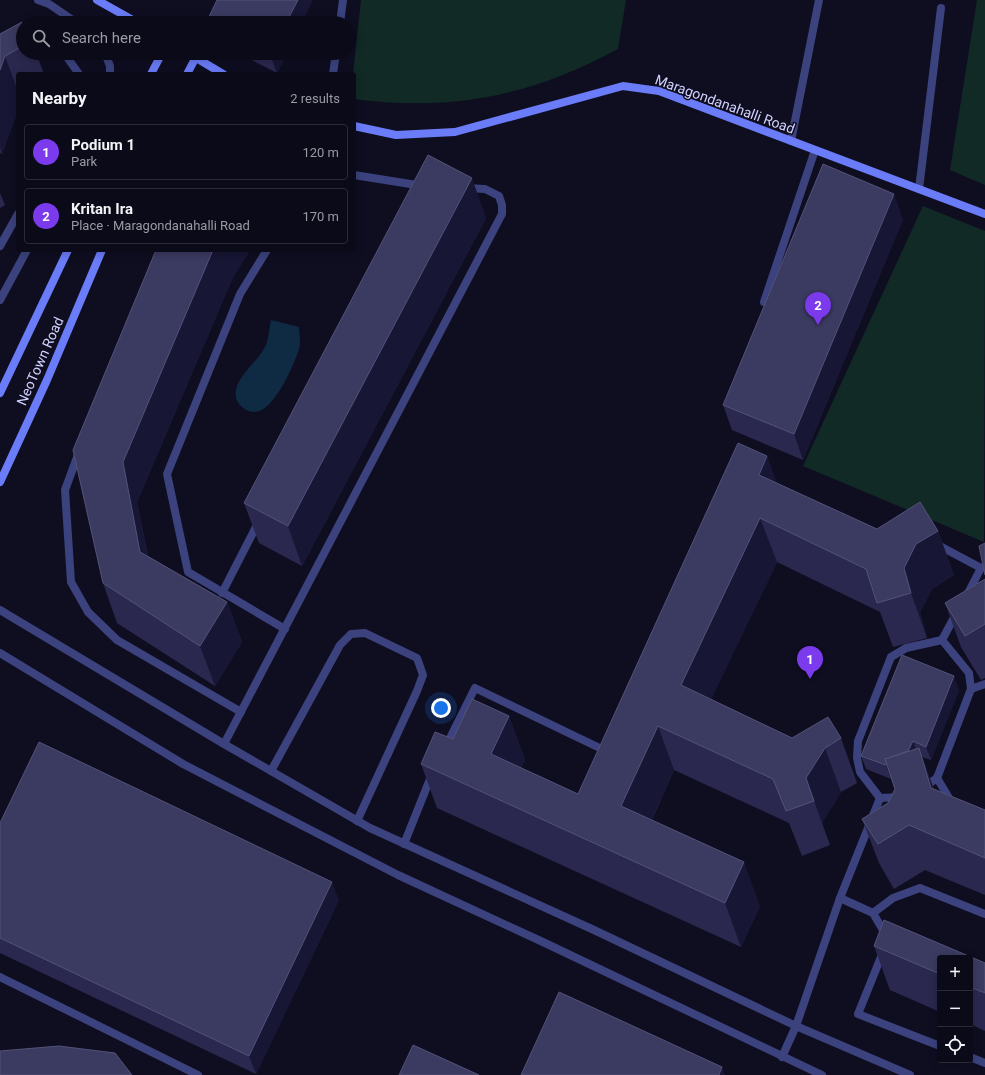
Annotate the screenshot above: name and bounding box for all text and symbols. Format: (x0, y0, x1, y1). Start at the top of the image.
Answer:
search box (16, 16, 356, 60)
icon: search (30, 27, 52, 49)
text: Search here (62, 29, 141, 47)
street label: Maragondanahalli Road (653, 71, 797, 137)
text: Nearby (32, 88, 87, 108)
text: 2 results (290, 91, 340, 106)
text: Podium 1 (71, 136, 135, 154)
text: 1 (42, 145, 50, 160)
text: 120 m (302, 145, 339, 160)
text: Park (71, 154, 97, 169)
text: Kritan Ira (71, 200, 133, 218)
text: 2 (42, 209, 50, 224)
text: 170 m (302, 209, 339, 224)
text: Place · Maragondanahalli Road (71, 218, 250, 233)
pin: 2 (805, 292, 831, 325)
street label: NeoTown Road (13, 314, 67, 408)
pin: 1 (797, 646, 823, 679)
your location (431, 698, 451, 718)
map controls (937, 955, 973, 1063)
button: + (937, 955, 973, 991)
button: − (937, 991, 973, 1027)
button: locate (937, 1027, 973, 1063)

